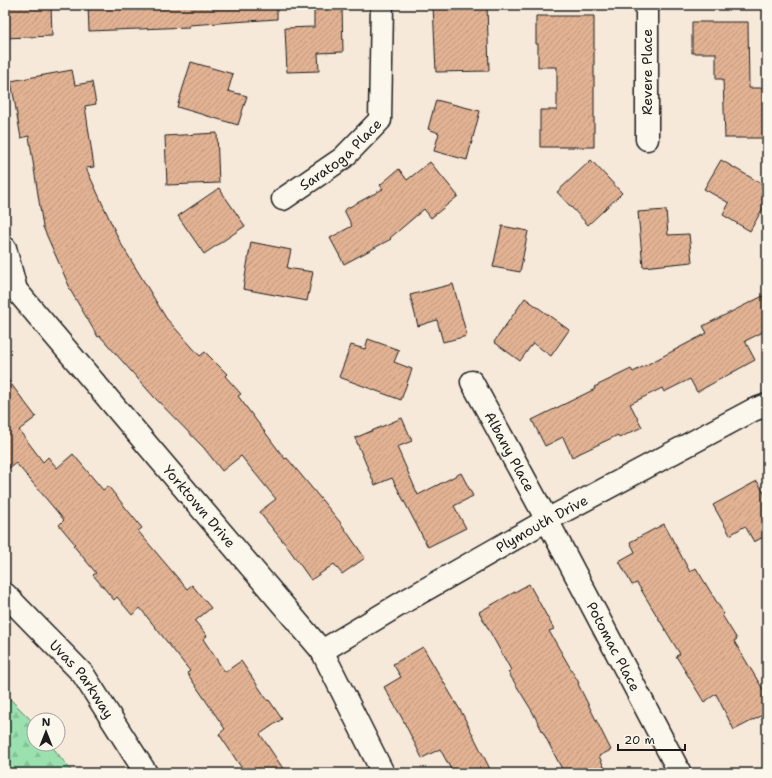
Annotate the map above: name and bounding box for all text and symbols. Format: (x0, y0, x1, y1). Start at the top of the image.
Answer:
street label: Revere Place (638, 29, 656, 115)
street label: Saratoga Place (296, 115, 385, 194)
street label: Albany Place (481, 408, 539, 495)
street label: Yorktown Drive (159, 461, 240, 552)
street label: Plymouth Drive (493, 491, 591, 556)
street label: Potomac Place (583, 599, 644, 694)
street label: Uvas Parkway (46, 636, 118, 722)
north arrow (26, 712, 66, 752)
text: N (42, 715, 51, 730)
scale bar (618, 726, 685, 752)
text: 20 m (624, 732, 655, 748)

